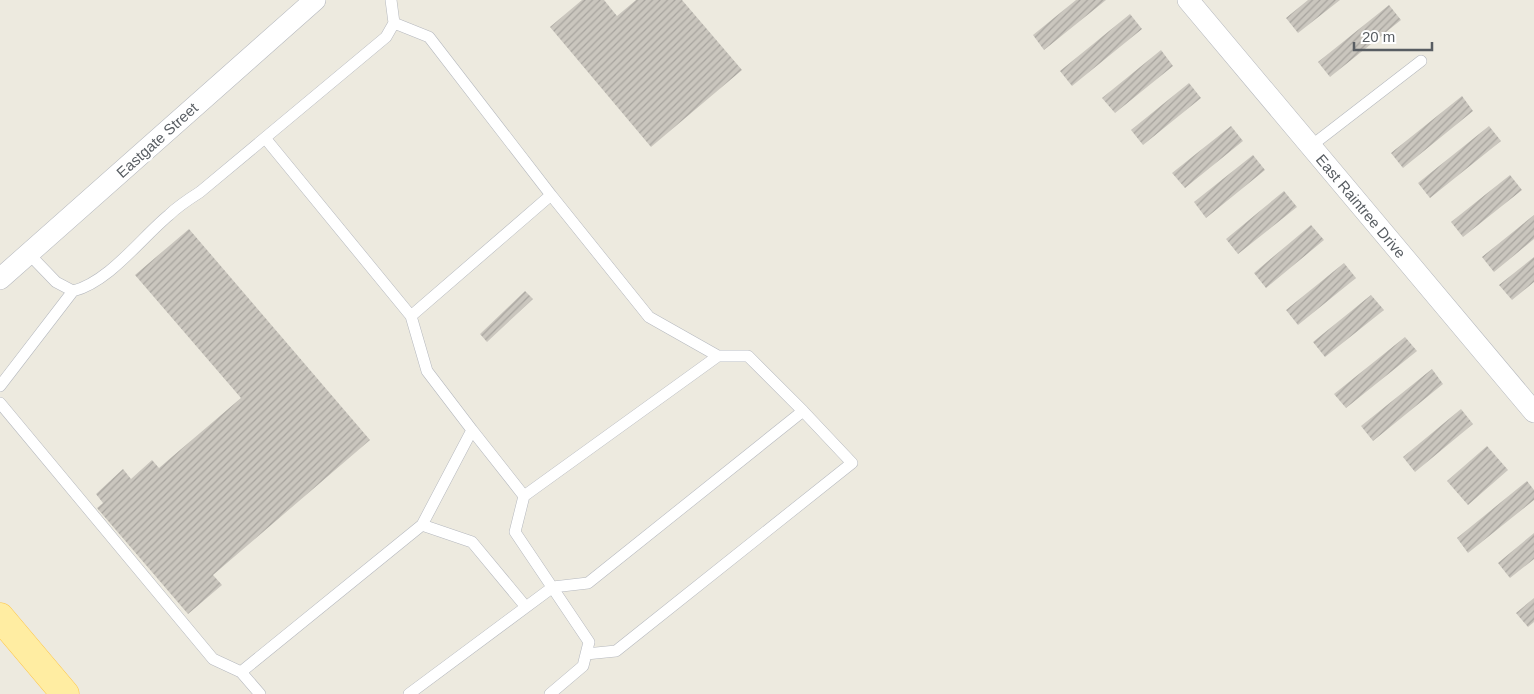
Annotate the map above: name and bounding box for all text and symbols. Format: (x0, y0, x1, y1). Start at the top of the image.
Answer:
scale bar (1354, 20, 1432, 52)
text: 20 m (1362, 28, 1395, 45)
street label: Eastgate Street (113, 99, 202, 181)
street label: East Raintree Drive (1313, 151, 1409, 261)

